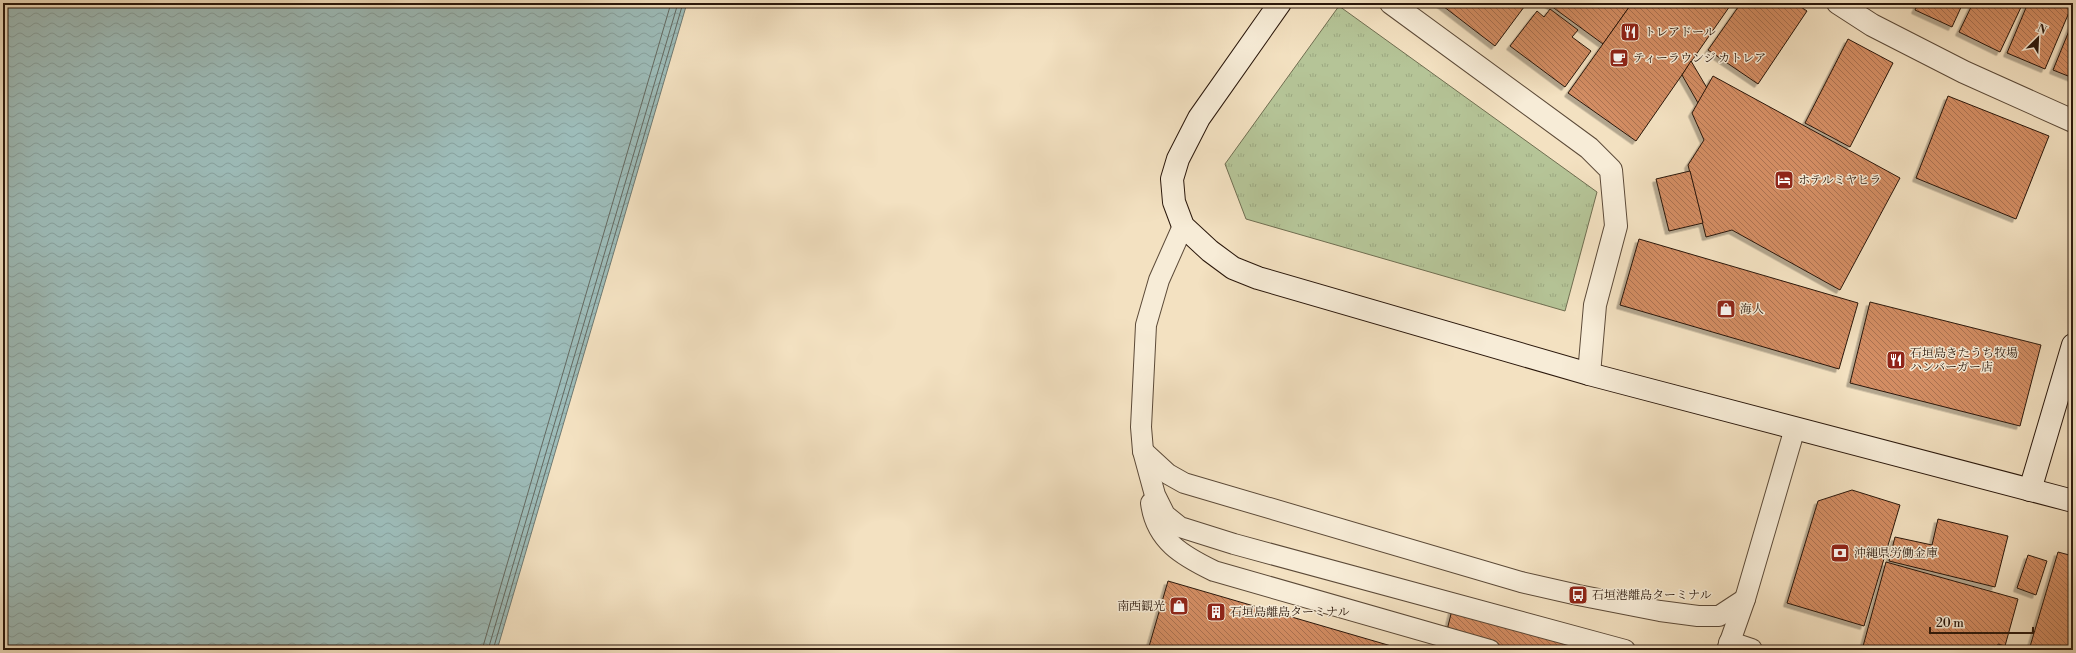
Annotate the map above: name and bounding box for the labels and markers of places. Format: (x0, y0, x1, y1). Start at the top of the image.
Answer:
restaurant icon: トレアドール (1619, 21, 1641, 43)
place label: トレアドール (1644, 25, 1716, 40)
cafe icon: ティーラウンジ カトレア (1608, 47, 1630, 69)
place label: ティーラウンジ カトレア (1633, 51, 1766, 66)
hotel icon: ホテルミヤヒラ (1773, 169, 1795, 191)
place label: ホテルミヤヒラ (1798, 173, 1881, 188)
shop icon: 海人 (1715, 298, 1737, 320)
place label: 海人 (1740, 302, 1764, 317)
place label: 石垣島きたうち牧場 ハンバーガー店 (1910, 346, 2018, 375)
restaurant icon: 石垣島きたうち牧場 ハンバーガー店 (1885, 349, 1907, 371)
bank icon: 沖縄県労働金庫 (1829, 542, 1851, 564)
place label: 沖縄県労働金庫 (1854, 546, 1938, 561)
bus stop icon: 石垣港離島ターミナル (1567, 584, 1589, 606)
place label: 石垣港離島ターミナル (1592, 588, 1711, 603)
shop icon: 南西観光 (1168, 595, 1190, 617)
place label: 南西観光 (1117, 599, 1165, 614)
building icon: 石垣島離島ターミナル (1205, 601, 1227, 623)
place label: 石垣島離島ターミナル (1230, 605, 1349, 620)

